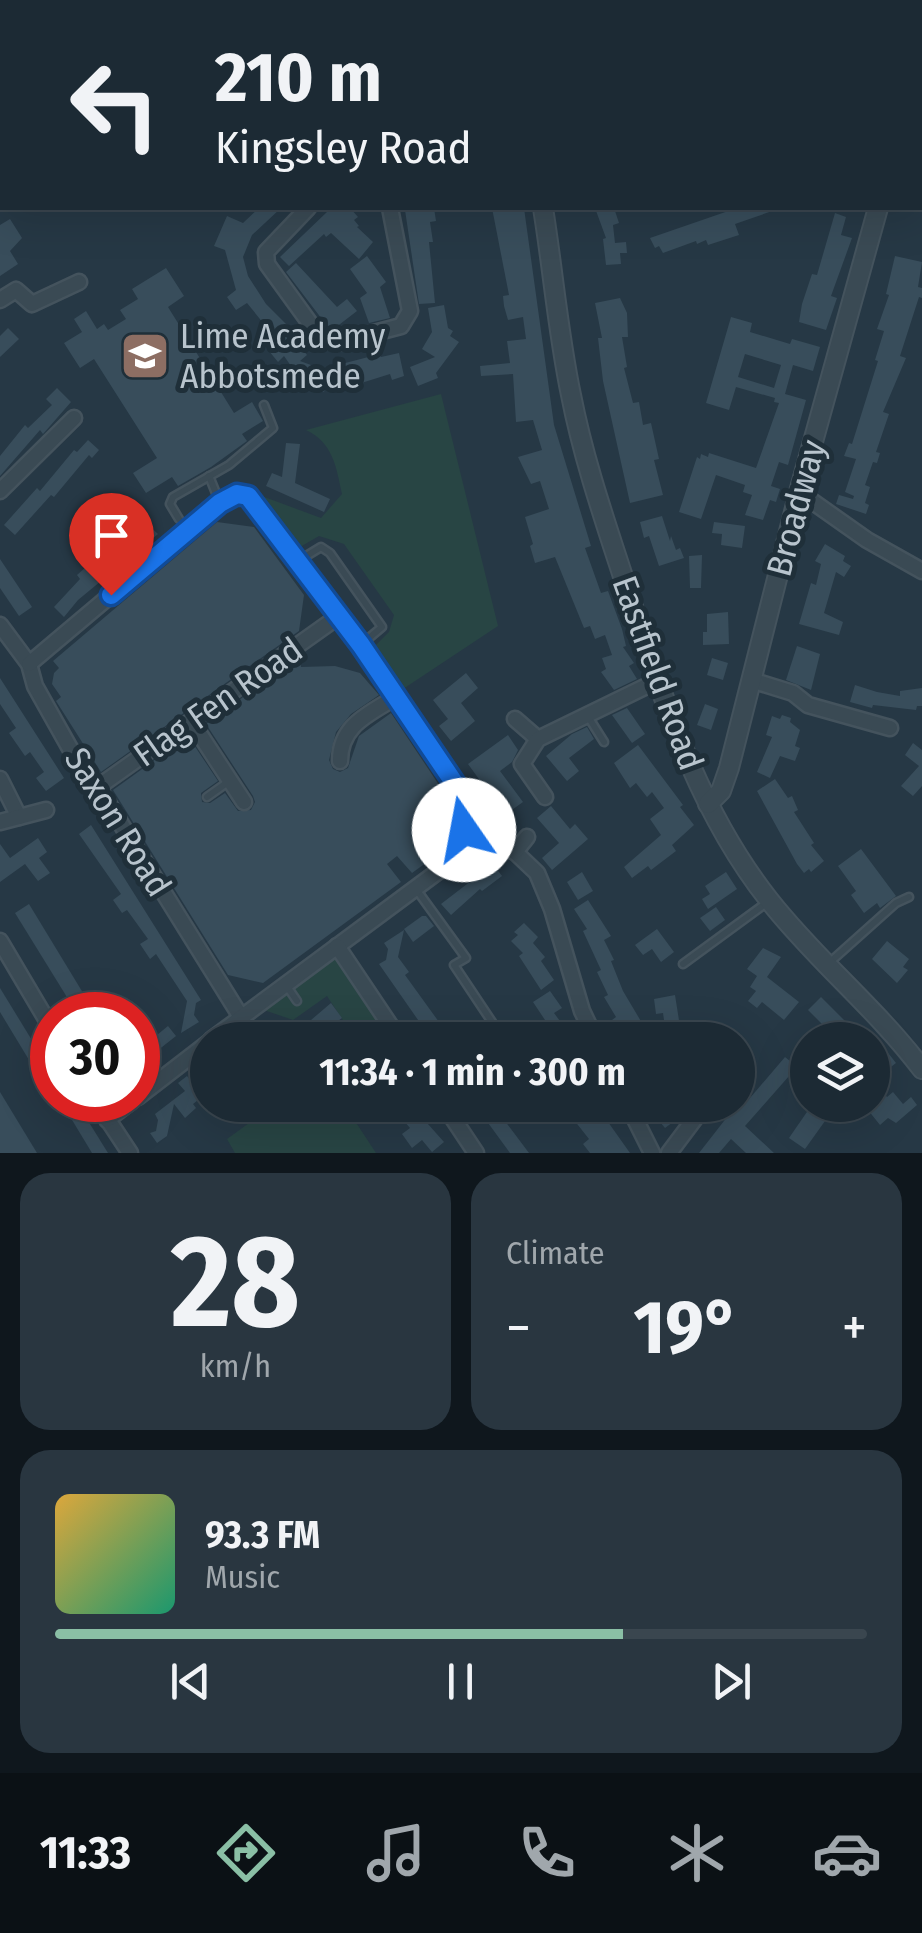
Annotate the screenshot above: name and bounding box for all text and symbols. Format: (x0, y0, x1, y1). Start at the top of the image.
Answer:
text: 210 m (215, 36, 382, 120)
icon: left (50, 40, 180, 170)
text: Kingsley Road (215, 121, 472, 175)
place label: Lime Academy Abbotsmede (180, 315, 386, 397)
school or university icon: Lime Academy Abbotsmede (119, 330, 171, 382)
street label: Broadway (758, 435, 834, 581)
pin (69, 493, 154, 596)
icon: arrive (84, 508, 139, 563)
street label: Eastfield Road (603, 570, 713, 776)
street label: Flag Fen Road (126, 629, 310, 775)
street label: Saxon Road (56, 740, 180, 904)
position arrow (412, 778, 516, 882)
speed limit sign: 30 (30, 992, 160, 1122)
map controls (790, 1022, 890, 1122)
button: layers (790, 1022, 890, 1122)
text: 11:34 · 1 min · 300 m (319, 1049, 626, 1095)
text: 28 (171, 1204, 300, 1360)
text: Climate (506, 1234, 605, 1272)
text: 19° (634, 1283, 739, 1373)
text: − (506, 1295, 531, 1361)
text: + (842, 1295, 867, 1361)
text: km/h (200, 1347, 271, 1385)
text: 93.3 FM (205, 1512, 320, 1558)
text: Music (205, 1558, 280, 1596)
icon: previous (163, 1654, 218, 1709)
icon: pause (433, 1654, 488, 1709)
icon: next (704, 1654, 759, 1709)
icon: directions (211, 1818, 281, 1888)
icon: music (361, 1818, 431, 1888)
icon: phone (512, 1818, 582, 1888)
icon: climate (662, 1818, 732, 1888)
icon: car (812, 1818, 882, 1888)
text: 11:33 (40, 1826, 131, 1880)

